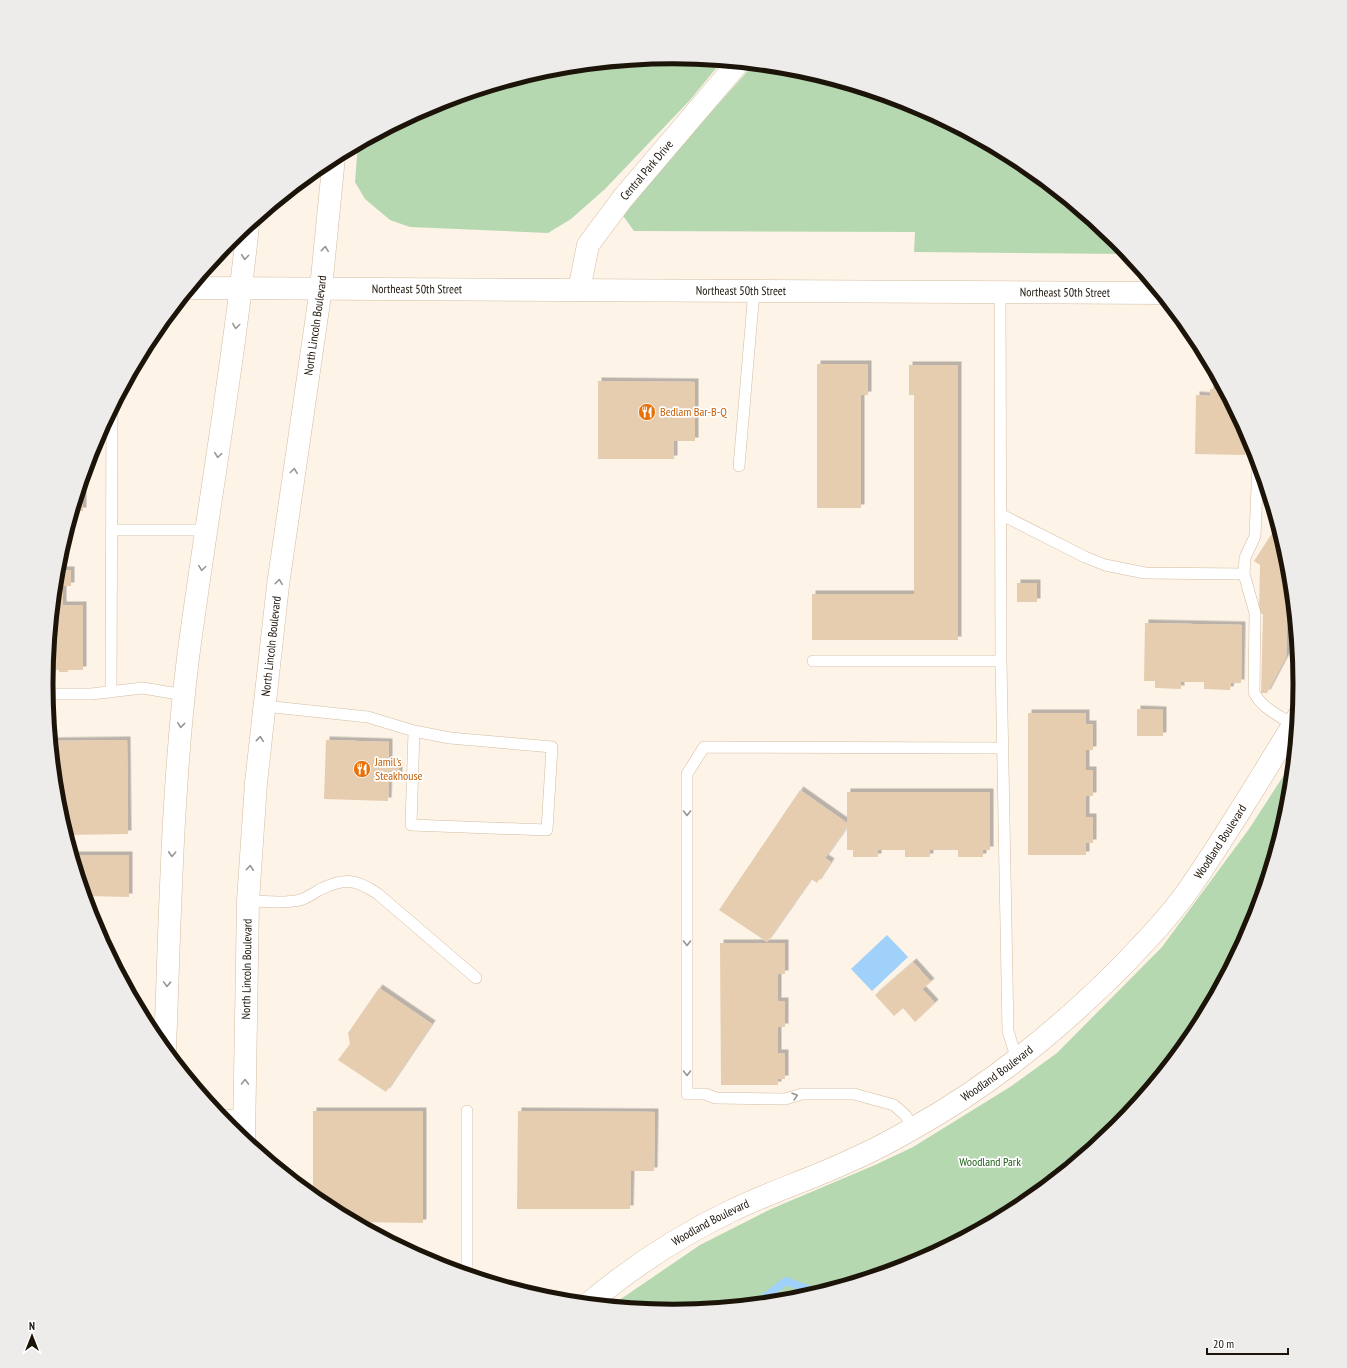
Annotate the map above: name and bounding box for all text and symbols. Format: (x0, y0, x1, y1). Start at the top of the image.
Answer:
street label: Central Park Drive (617, 137, 676, 203)
one-way arrow (320, 246, 329, 252)
one-way arrow (240, 254, 249, 260)
street label: North Lincoln Boulevard (300, 275, 329, 376)
street label: Northeast 50th Street (372, 281, 463, 296)
street label: Northeast 50th Street (696, 283, 787, 298)
street label: Northeast 50th Street (1020, 284, 1111, 300)
one-way arrow (232, 323, 241, 329)
restaurant icon: Bedlam Bar-B-Q (637, 402, 657, 422)
place label: Bedlam Bar-B-Q (660, 404, 727, 419)
one-way arrow (214, 452, 223, 458)
one-way arrow (289, 468, 298, 474)
one-way arrow (198, 565, 207, 571)
one-way arrow (274, 578, 283, 585)
street label: North Lincoln Boulevard (258, 595, 284, 697)
one-way arrow (177, 722, 186, 728)
one-way arrow (256, 735, 265, 742)
place label: Jamil's Steakhouse (374, 754, 422, 783)
restaurant icon: Jamil's Steakhouse (352, 759, 372, 779)
street label: Woodland Boulevard (1190, 802, 1249, 881)
one-way arrow (683, 810, 691, 816)
one-way arrow (168, 851, 176, 857)
one-way arrow (246, 865, 255, 871)
street label: North Lincoln Boulevard (238, 919, 255, 1020)
one-way arrow (683, 940, 691, 946)
one-way arrow (163, 981, 172, 987)
street label: Woodland Boulevard (958, 1042, 1036, 1104)
one-way arrow (683, 1070, 691, 1076)
one-way arrow (240, 1079, 249, 1085)
one-way arrow (791, 1092, 798, 1101)
park label: Woodland Park (959, 1154, 1021, 1169)
street label: Woodland Boulevard (669, 1196, 751, 1249)
north arrow (12, 1316, 52, 1356)
text: N (29, 1319, 35, 1333)
scale bar (1207, 1330, 1288, 1356)
text: 20 m (1213, 1336, 1234, 1351)

